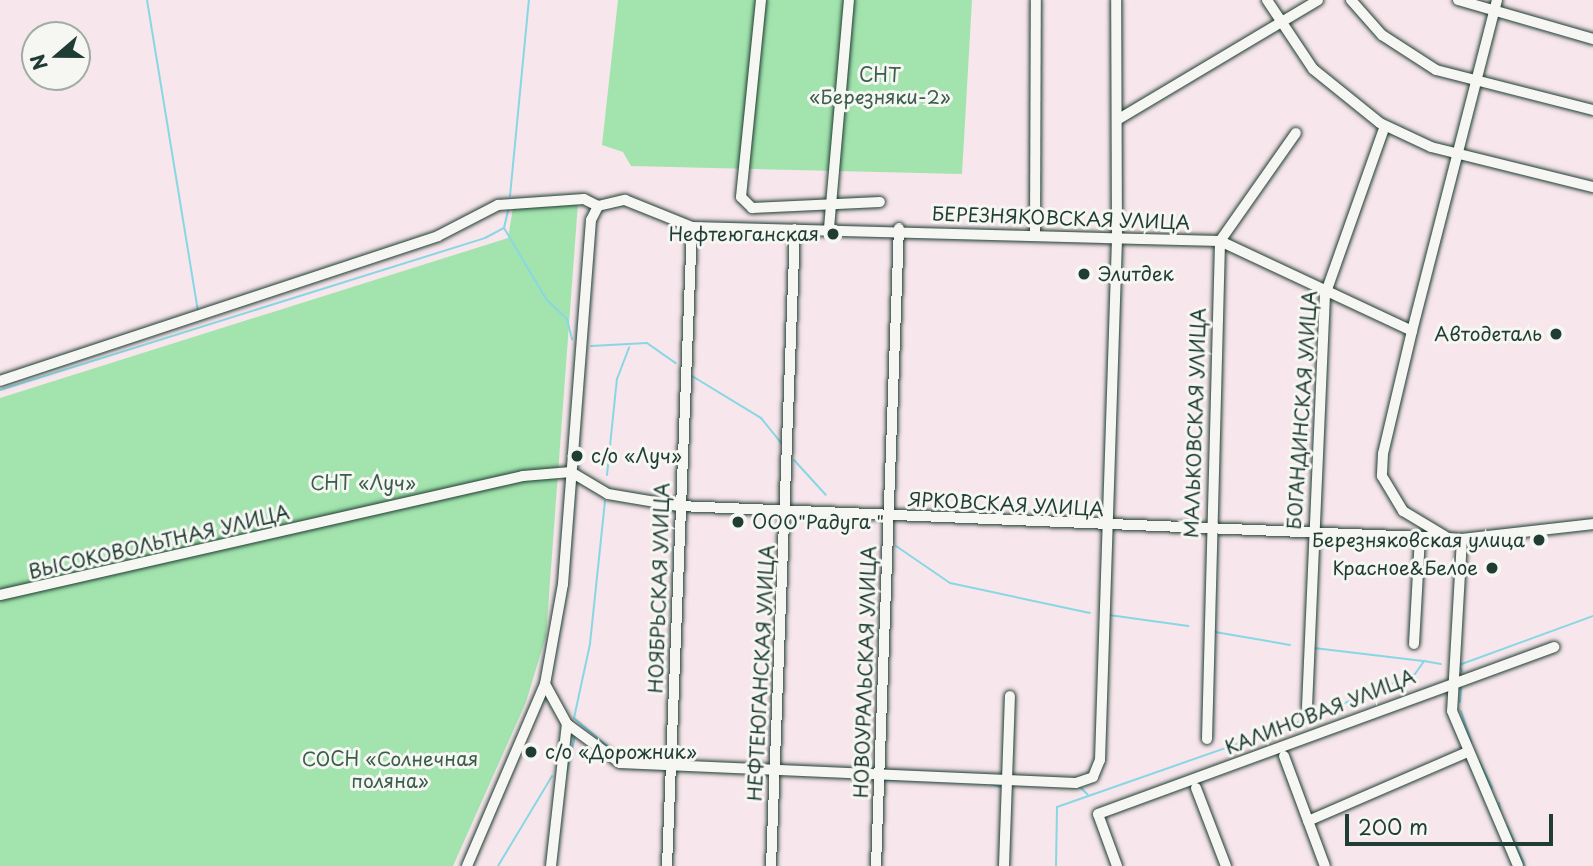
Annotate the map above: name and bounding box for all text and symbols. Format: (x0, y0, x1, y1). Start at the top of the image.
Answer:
north arrow (21, 21, 91, 91)
text: N (22, 51, 54, 74)
park label: СНТ «Березняки-2» (809, 64, 951, 108)
street label: БЕРЕЗНЯКОВСКАЯ УЛИЦА (932, 202, 1190, 234)
place label: Нефтеюганская (669, 223, 819, 245)
marker: Нефтеюганская (825, 226, 841, 242)
place label: Элитдек (1098, 263, 1174, 285)
marker: Элитдек (1076, 266, 1092, 282)
street label: БОГАНДИНСКАЯ УЛИЦА (1282, 290, 1322, 530)
street label: МАЛЬКОВСКАЯ УЛИЦА (1180, 308, 1210, 538)
place label: Автодеталь (1434, 323, 1542, 345)
marker: Автодеталь (1548, 326, 1564, 342)
place label: с/о «Луч» (591, 445, 682, 467)
marker: с/о «Луч» (569, 448, 585, 464)
park label: СНТ «Луч» (310, 472, 416, 494)
street label: НОЯБРЬСКАЯ УЛИЦА (644, 482, 674, 694)
street label: ЯРКОВСКАЯ УЛИЦА (908, 487, 1104, 521)
street label: ВЫСОКОВОЛЬТНАЯ УЛИЦА (26, 501, 292, 583)
place label: ООО"Радуга " (752, 511, 885, 533)
marker: ООО"Радуга " (730, 514, 746, 530)
place label: Березняковская улица (1311, 529, 1525, 551)
marker: Березняковская улица (1531, 532, 1547, 548)
street label: НЕФТЕЮГАНСКАЯ УЛИЦА (743, 544, 779, 802)
street label: НОВОУРАЛЬСКАЯ УЛИЦА (849, 546, 881, 798)
place label: Красное&Белое (1333, 557, 1478, 579)
marker: Красное&Белое (1484, 560, 1500, 576)
street label: КАЛИНОВАЯ УЛИЦА (1222, 665, 1418, 759)
place label: с/о «Дорожник» (545, 741, 697, 763)
marker: с/о «Дорожник» (523, 744, 539, 760)
park label: СОСН «Солнечная поляна» (301, 748, 479, 792)
scale bar (1348, 800, 1556, 844)
text: 200 m (1358, 810, 1428, 842)

